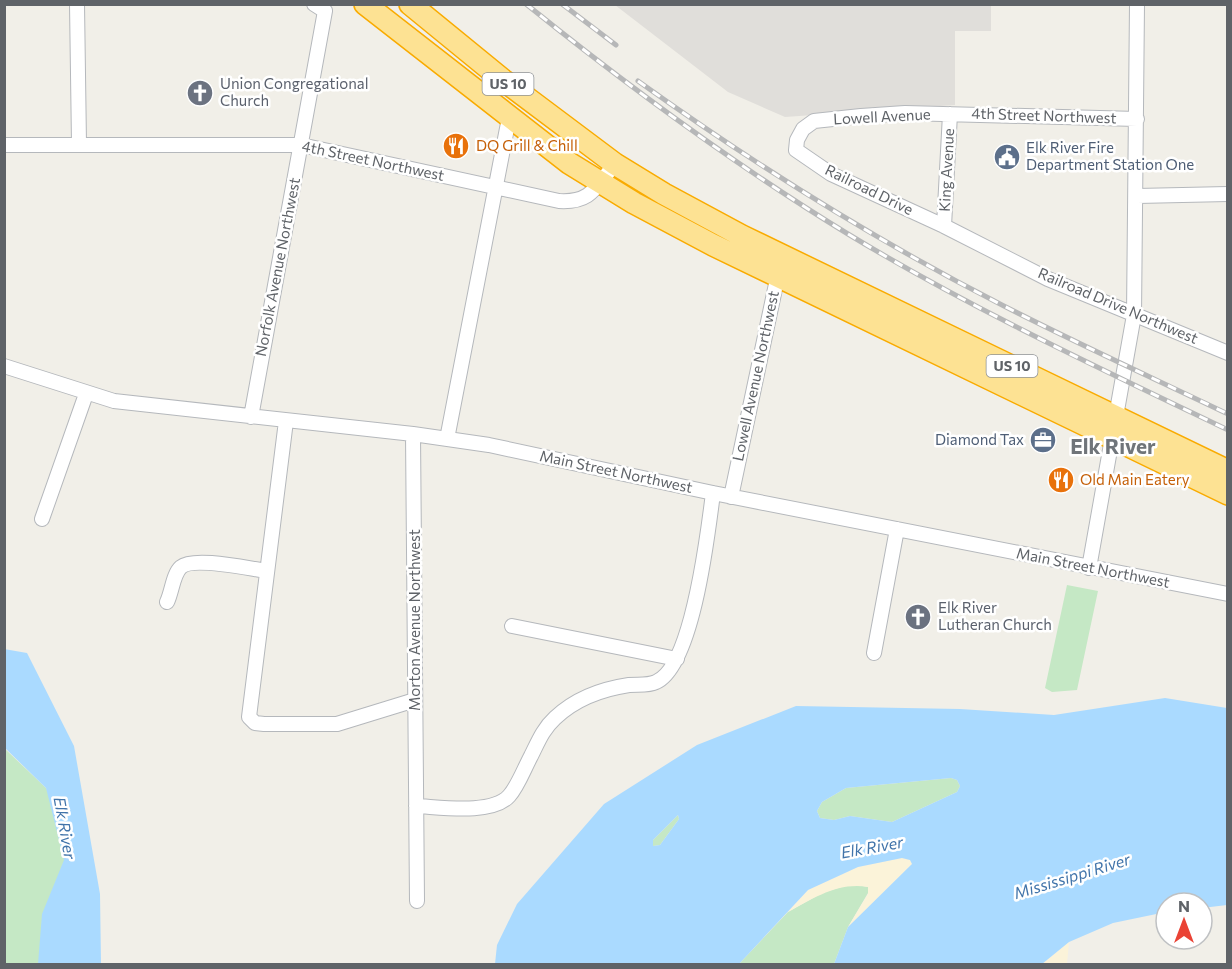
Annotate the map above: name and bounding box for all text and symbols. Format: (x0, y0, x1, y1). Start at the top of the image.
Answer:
road number: US 10 (482, 73, 534, 95)
place label: Union Congregational Church (220, 74, 369, 109)
church icon: Union Congregational Church (185, 78, 215, 108)
street label: 4th Street Northwest (971, 103, 1117, 127)
street label: Lowell Avenue (833, 104, 931, 128)
street label: King Avenue (935, 128, 957, 212)
restaurant icon: DQ Grill & Chill (441, 131, 471, 161)
street label: 4th Street Northwest (300, 136, 446, 184)
place label: DQ Grill & Chill (476, 136, 578, 154)
place label: Elk River Fire Department Station One (1026, 138, 1194, 173)
public building icon: Elk River Fire Department Station One (992, 142, 1022, 172)
street label: Railroad Drive (822, 160, 917, 218)
street label: Norfolk Avenue Northwest (251, 176, 303, 358)
street label: Railroad Drive Northwest (1036, 263, 1201, 347)
street label: Lowell Avenue Northwest (728, 289, 782, 463)
road number: US 10 (986, 355, 1038, 377)
office icon: Diamond Tax (1028, 425, 1058, 455)
place label: Diamond Tax (935, 430, 1024, 448)
district label: Elk River (1070, 433, 1156, 458)
street label: Main Street Northwest (538, 446, 694, 496)
restaurant icon: Old Main Eatery (1046, 465, 1076, 495)
place label: Old Main Eatery (1080, 470, 1190, 488)
street label: Morton Avenue Northwest (405, 529, 423, 711)
street label: Main Street Northwest (1015, 543, 1172, 591)
place label: Elk River Lutheran Church (938, 598, 1052, 633)
church icon: Elk River Lutheran Church (903, 602, 933, 632)
water label: Elk River (51, 795, 80, 861)
water label: Elk River (839, 832, 905, 861)
water label: Mississippi River (1011, 849, 1133, 902)
north arrow (1154, 891, 1214, 951)
text: N (1178, 896, 1190, 915)

